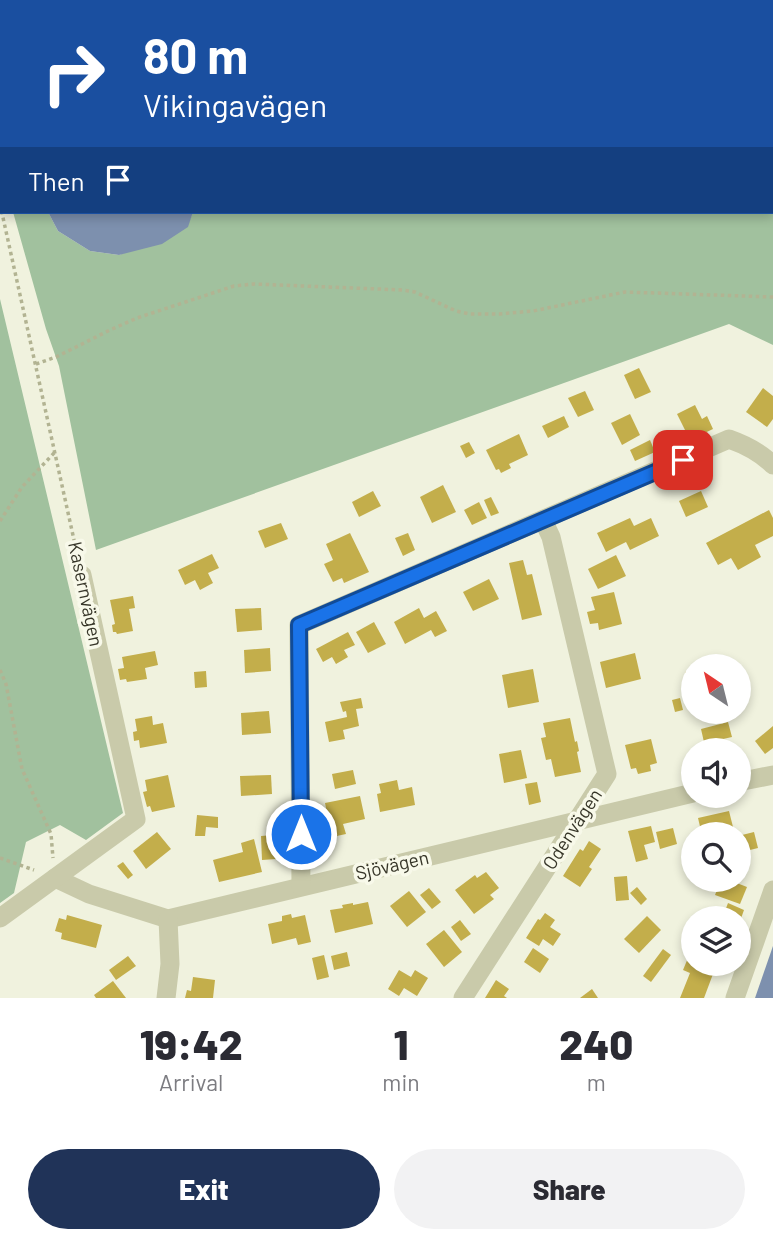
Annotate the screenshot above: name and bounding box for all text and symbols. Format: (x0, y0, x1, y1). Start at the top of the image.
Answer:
text: 80 m (143, 25, 248, 84)
icon: right (28, 28, 119, 119)
text: Vikingavägen (143, 85, 327, 123)
icon: arrive (99, 161, 137, 199)
text: Then (28, 165, 85, 196)
pin (653, 430, 713, 490)
icon: arrive (664, 441, 702, 479)
street label: Kasernvägen (64, 539, 109, 648)
north arrow (681, 654, 751, 724)
map controls (681, 654, 751, 976)
button: sound (681, 738, 751, 808)
street label: Odenvägen (537, 784, 606, 873)
position arrow (264, 797, 338, 871)
button: search (681, 822, 751, 892)
street label: Sjövägen (353, 845, 431, 884)
button: layers (681, 906, 751, 976)
text: 19:42 (140, 1018, 243, 1068)
text: 1 (394, 1018, 408, 1068)
text: 240 (559, 1018, 633, 1068)
text: Arrival (159, 1068, 223, 1096)
text: min (382, 1068, 420, 1096)
text: m (587, 1068, 606, 1096)
button: Exit (28, 1149, 380, 1229)
button: Share (394, 1149, 745, 1229)

